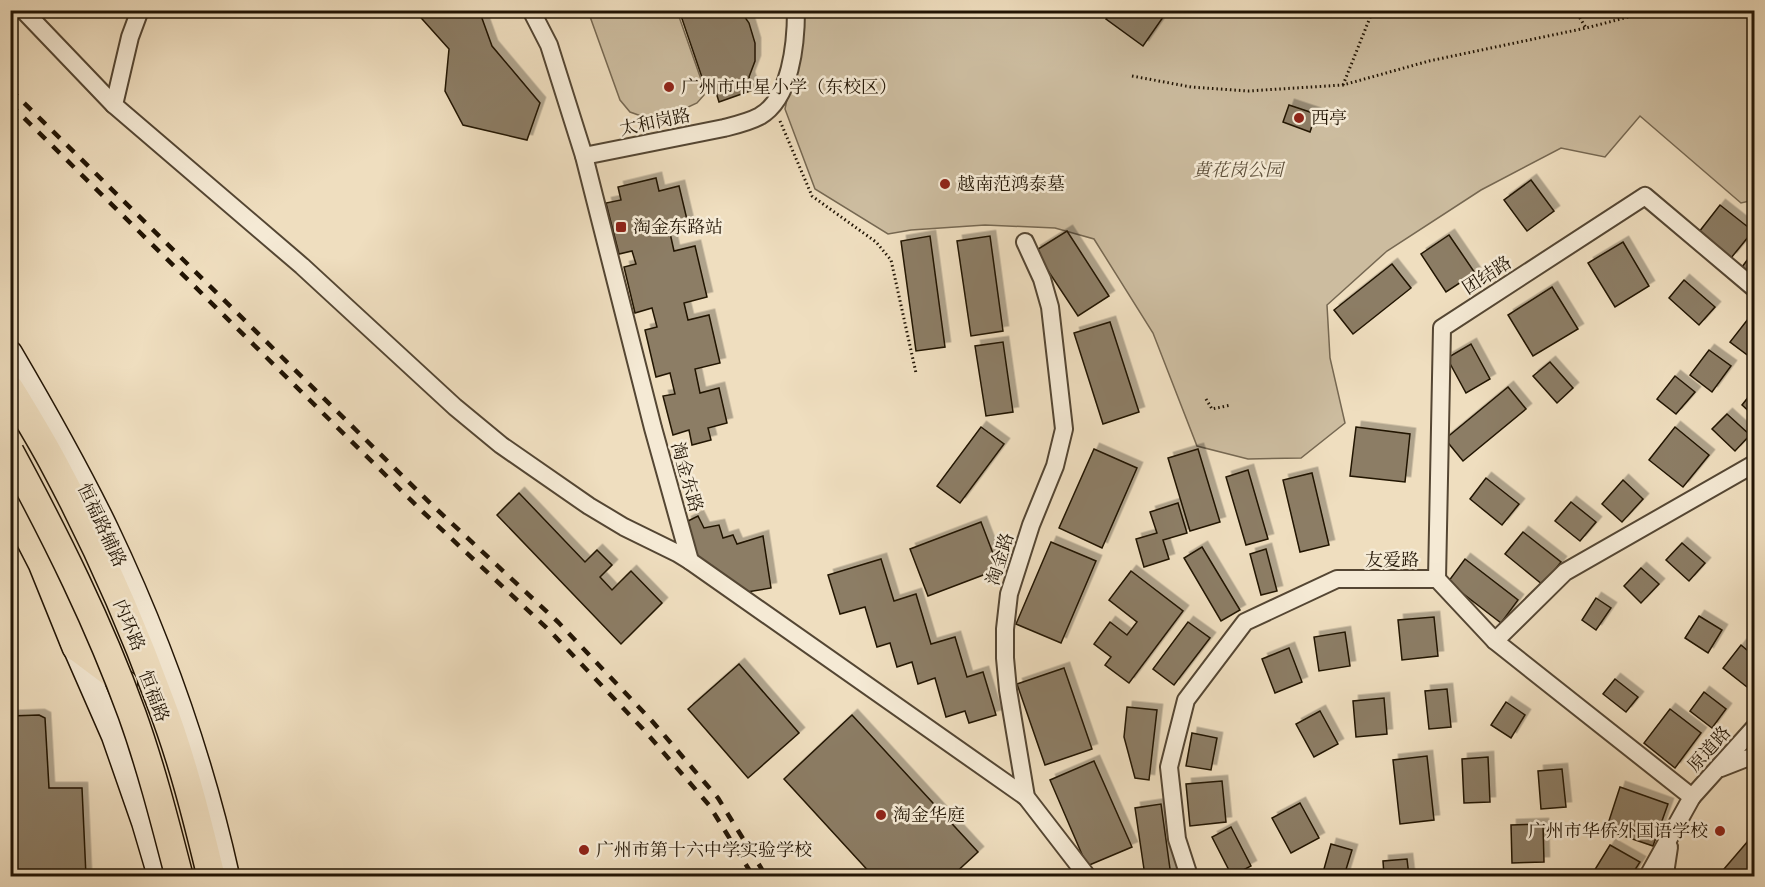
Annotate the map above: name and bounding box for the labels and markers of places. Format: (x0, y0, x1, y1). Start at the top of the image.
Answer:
place label: 广州市中星小学（东校区） (681, 76, 897, 102)
marker: 广州市中星小学（东校区） (662, 80, 676, 94)
place label: 西亭 (1311, 107, 1347, 133)
marker: 西亭 (1292, 111, 1306, 125)
place label: 越南范鸿泰墓 (957, 173, 1065, 199)
marker: 越南范鸿泰墓 (938, 177, 952, 191)
place label: 淘金东路站 (633, 216, 723, 242)
marker: 淘金东路站 (614, 220, 628, 234)
place label: 淘金华庭 (893, 804, 965, 830)
marker: 淘金华庭 (874, 808, 888, 822)
place label: 广州市华侨外国语学校 (1528, 820, 1708, 846)
marker: 广州市华侨外国语学校 (1713, 824, 1727, 838)
place label: 广州市第十六中学实验学校 (596, 839, 812, 865)
marker: 广州市第十六中学实验学校 (577, 843, 591, 857)

